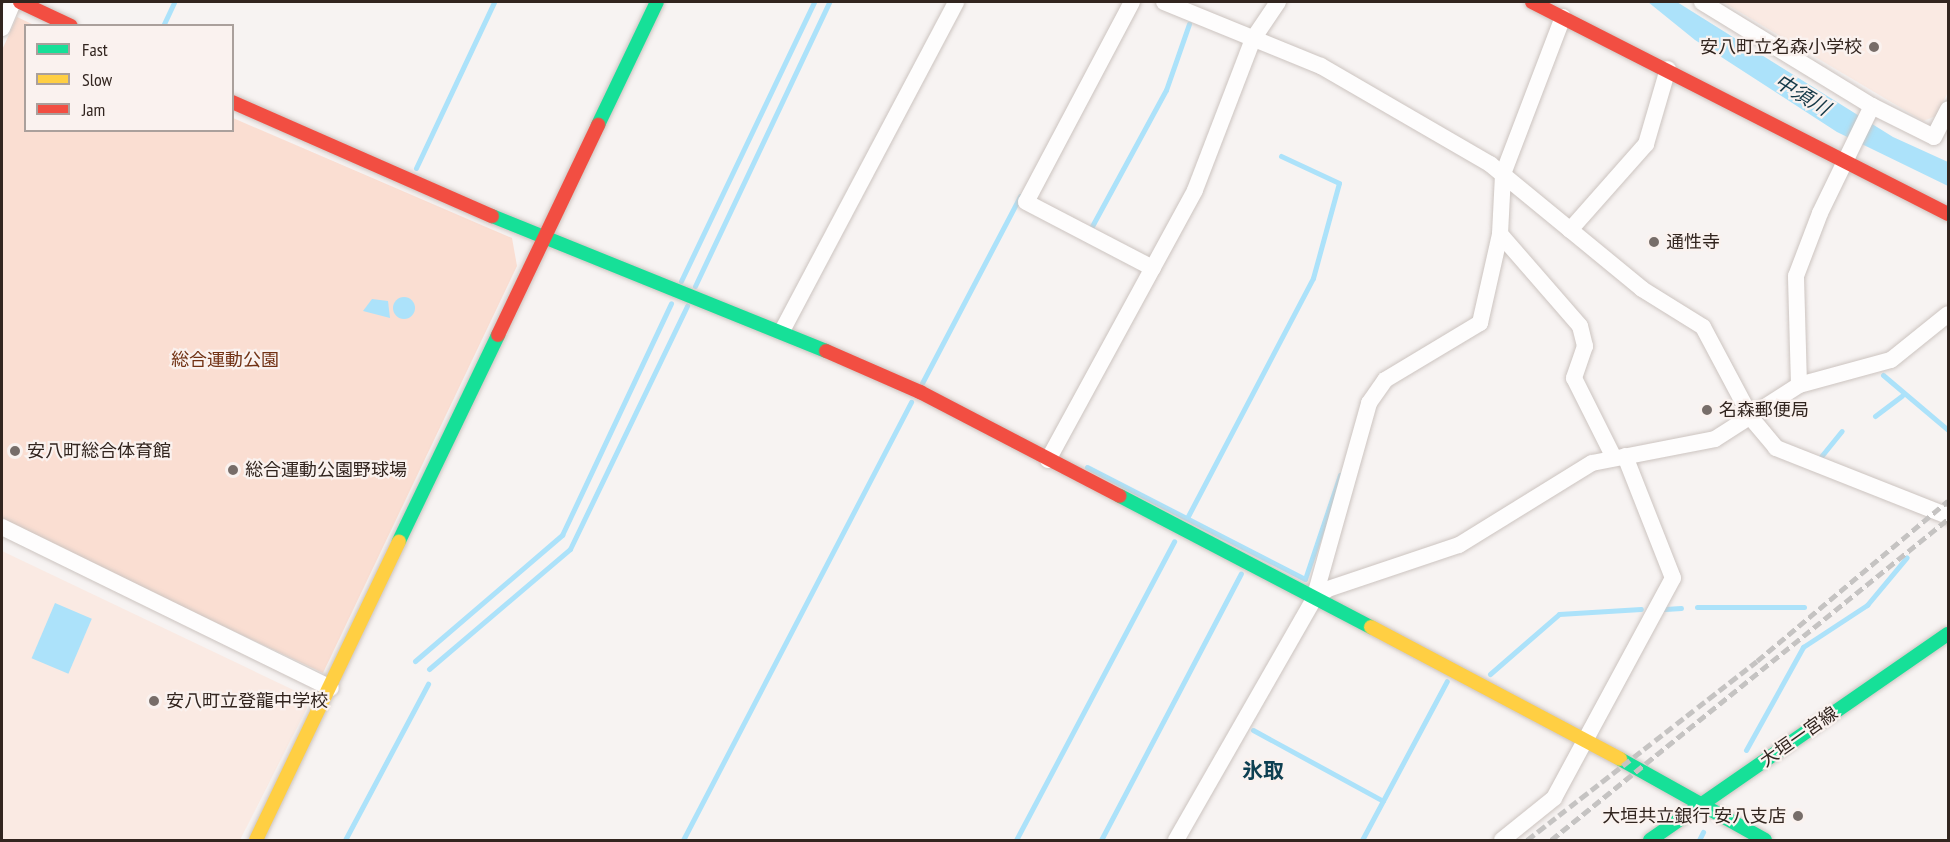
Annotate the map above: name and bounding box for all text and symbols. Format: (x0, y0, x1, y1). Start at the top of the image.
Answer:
legend (24, 24, 234, 132)
place label: 安八町立名森小学校 (1700, 36, 1862, 58)
text: Fast (82, 38, 108, 61)
marker: 安八町立名森小学校 (1867, 40, 1881, 54)
text: Slow (82, 68, 112, 91)
water label: 中須川 (1770, 69, 1834, 121)
text: Jam (82, 98, 105, 121)
place label: 通性寺 (1666, 231, 1720, 253)
marker: 通性寺 (1647, 235, 1661, 249)
park label: 総合運動公園 (171, 349, 279, 371)
place label: 名森郵便局 (1719, 399, 1809, 421)
marker: 名森郵便局 (1700, 403, 1714, 417)
place label: 安八町総合体育館 (27, 440, 171, 462)
marker: 安八町総合体育館 (8, 444, 22, 458)
place label: 総合運動公園野球場 (245, 459, 407, 481)
marker: 総合運動公園野球場 (226, 463, 240, 477)
place label: 安八町立登龍中学校 (166, 690, 328, 712)
marker: 安八町立登龍中学校 (147, 694, 161, 708)
street label: 大垣一宮線 (1756, 702, 1842, 772)
district label: 氷取 (1242, 758, 1284, 784)
place label: 大垣共立銀行 安八支店 (1602, 805, 1786, 827)
marker: 大垣共立銀行 安八支店 (1791, 809, 1805, 823)

